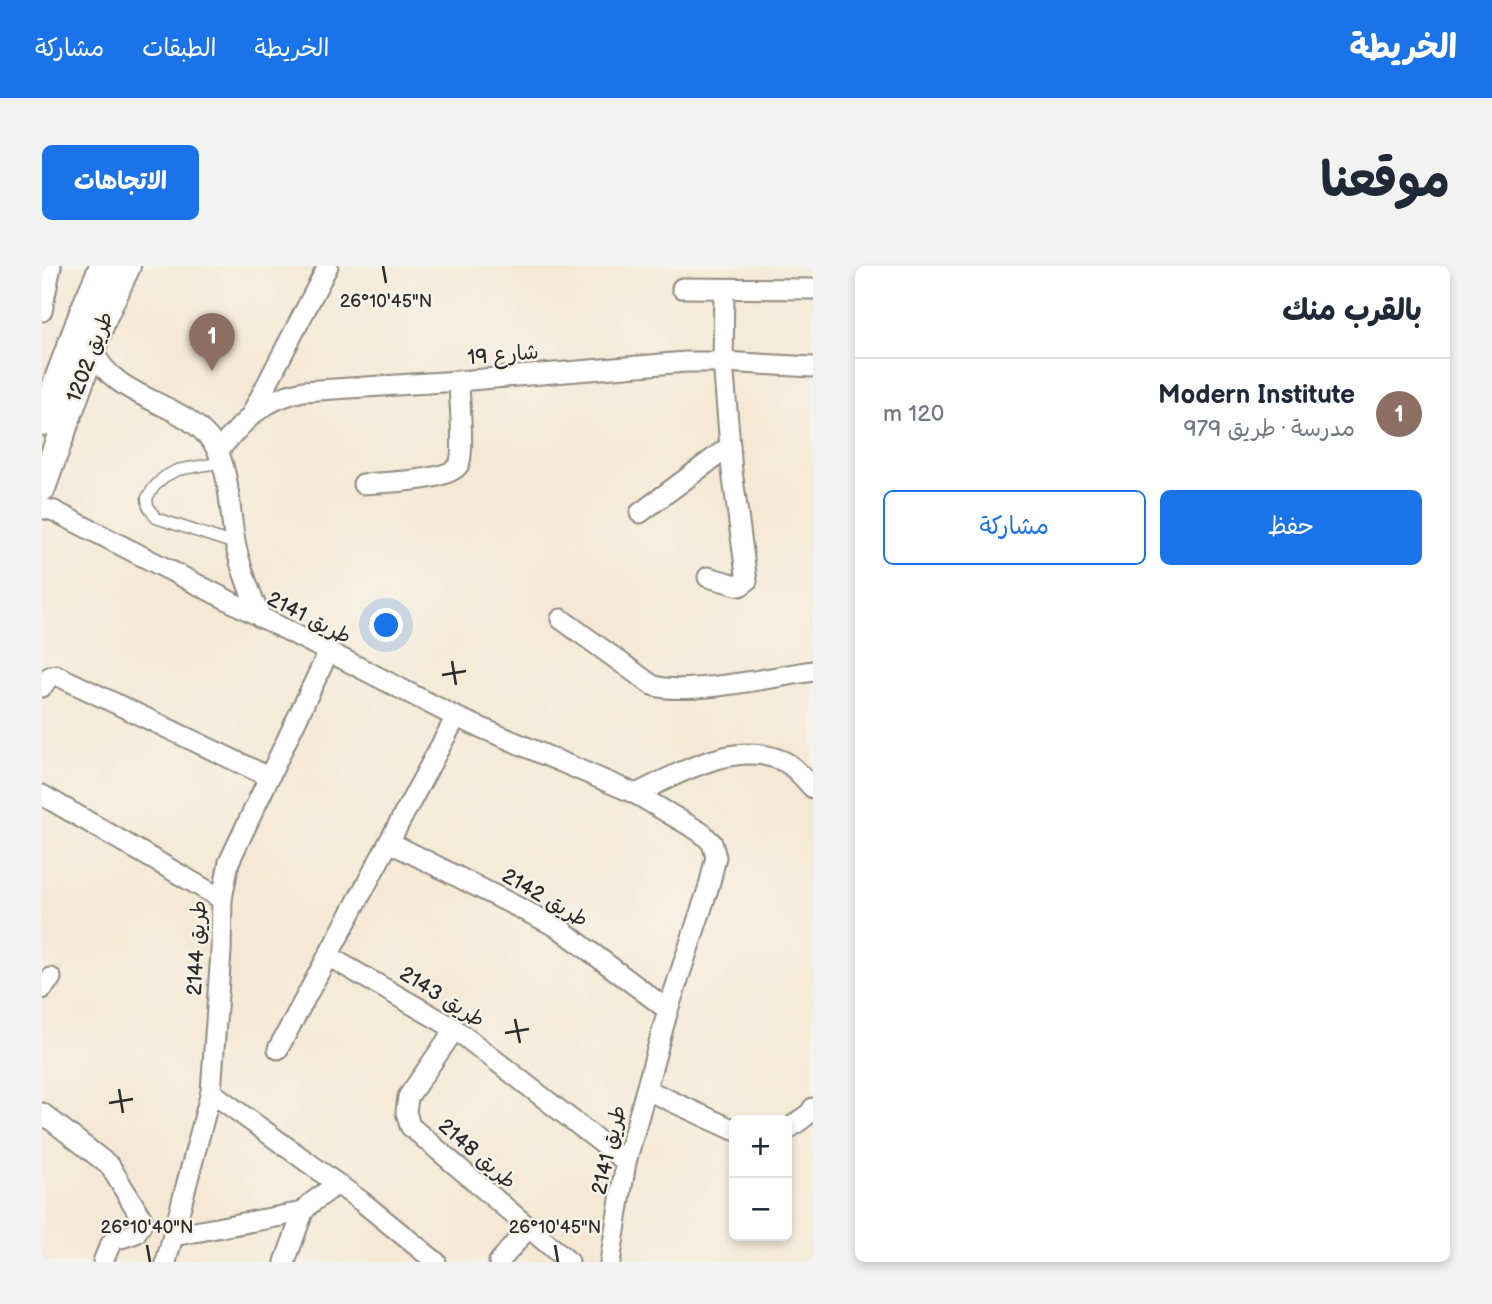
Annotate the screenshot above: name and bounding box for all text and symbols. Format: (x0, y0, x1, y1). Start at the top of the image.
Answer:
text: الخريطة (1350, 28, 1457, 68)
text: مشاركة (35, 34, 104, 63)
text: الطبقات (142, 34, 217, 63)
text: الخريطة (255, 34, 329, 63)
button: الاتجاهات (42, 145, 199, 220)
text: موقعنا (1320, 152, 1450, 211)
text: 26°10'45"N (340, 291, 432, 312)
text: بالقرب منك (1282, 293, 1422, 329)
street label: طريق 1202 (61, 308, 119, 406)
pin: 1 (189, 313, 235, 371)
street label: شارع 19 (466, 339, 540, 373)
text: Modern Institute (1158, 380, 1355, 411)
text: 120 m (883, 400, 944, 428)
text: 1 (1394, 400, 1404, 428)
text: مدرسة · طريق 979 (1184, 415, 1355, 443)
button: مشاركة (883, 490, 1146, 565)
button: حفظ (1160, 490, 1422, 565)
street label: طريق 2141 (263, 586, 355, 650)
your location (369, 608, 403, 642)
street label: طريق 2142 (498, 863, 592, 933)
street label: طريق 2144 (182, 900, 212, 996)
street label: طريق 2143 (395, 961, 489, 1033)
street label: طريق 2141 (587, 1103, 631, 1197)
street label: طريق 2148 (433, 1113, 521, 1195)
map controls (729, 1115, 792, 1241)
button: + (729, 1115, 792, 1178)
button: − (729, 1178, 792, 1241)
text: 26°10'40"N (101, 1217, 193, 1238)
text: 26°10'45"N (509, 1217, 601, 1238)

